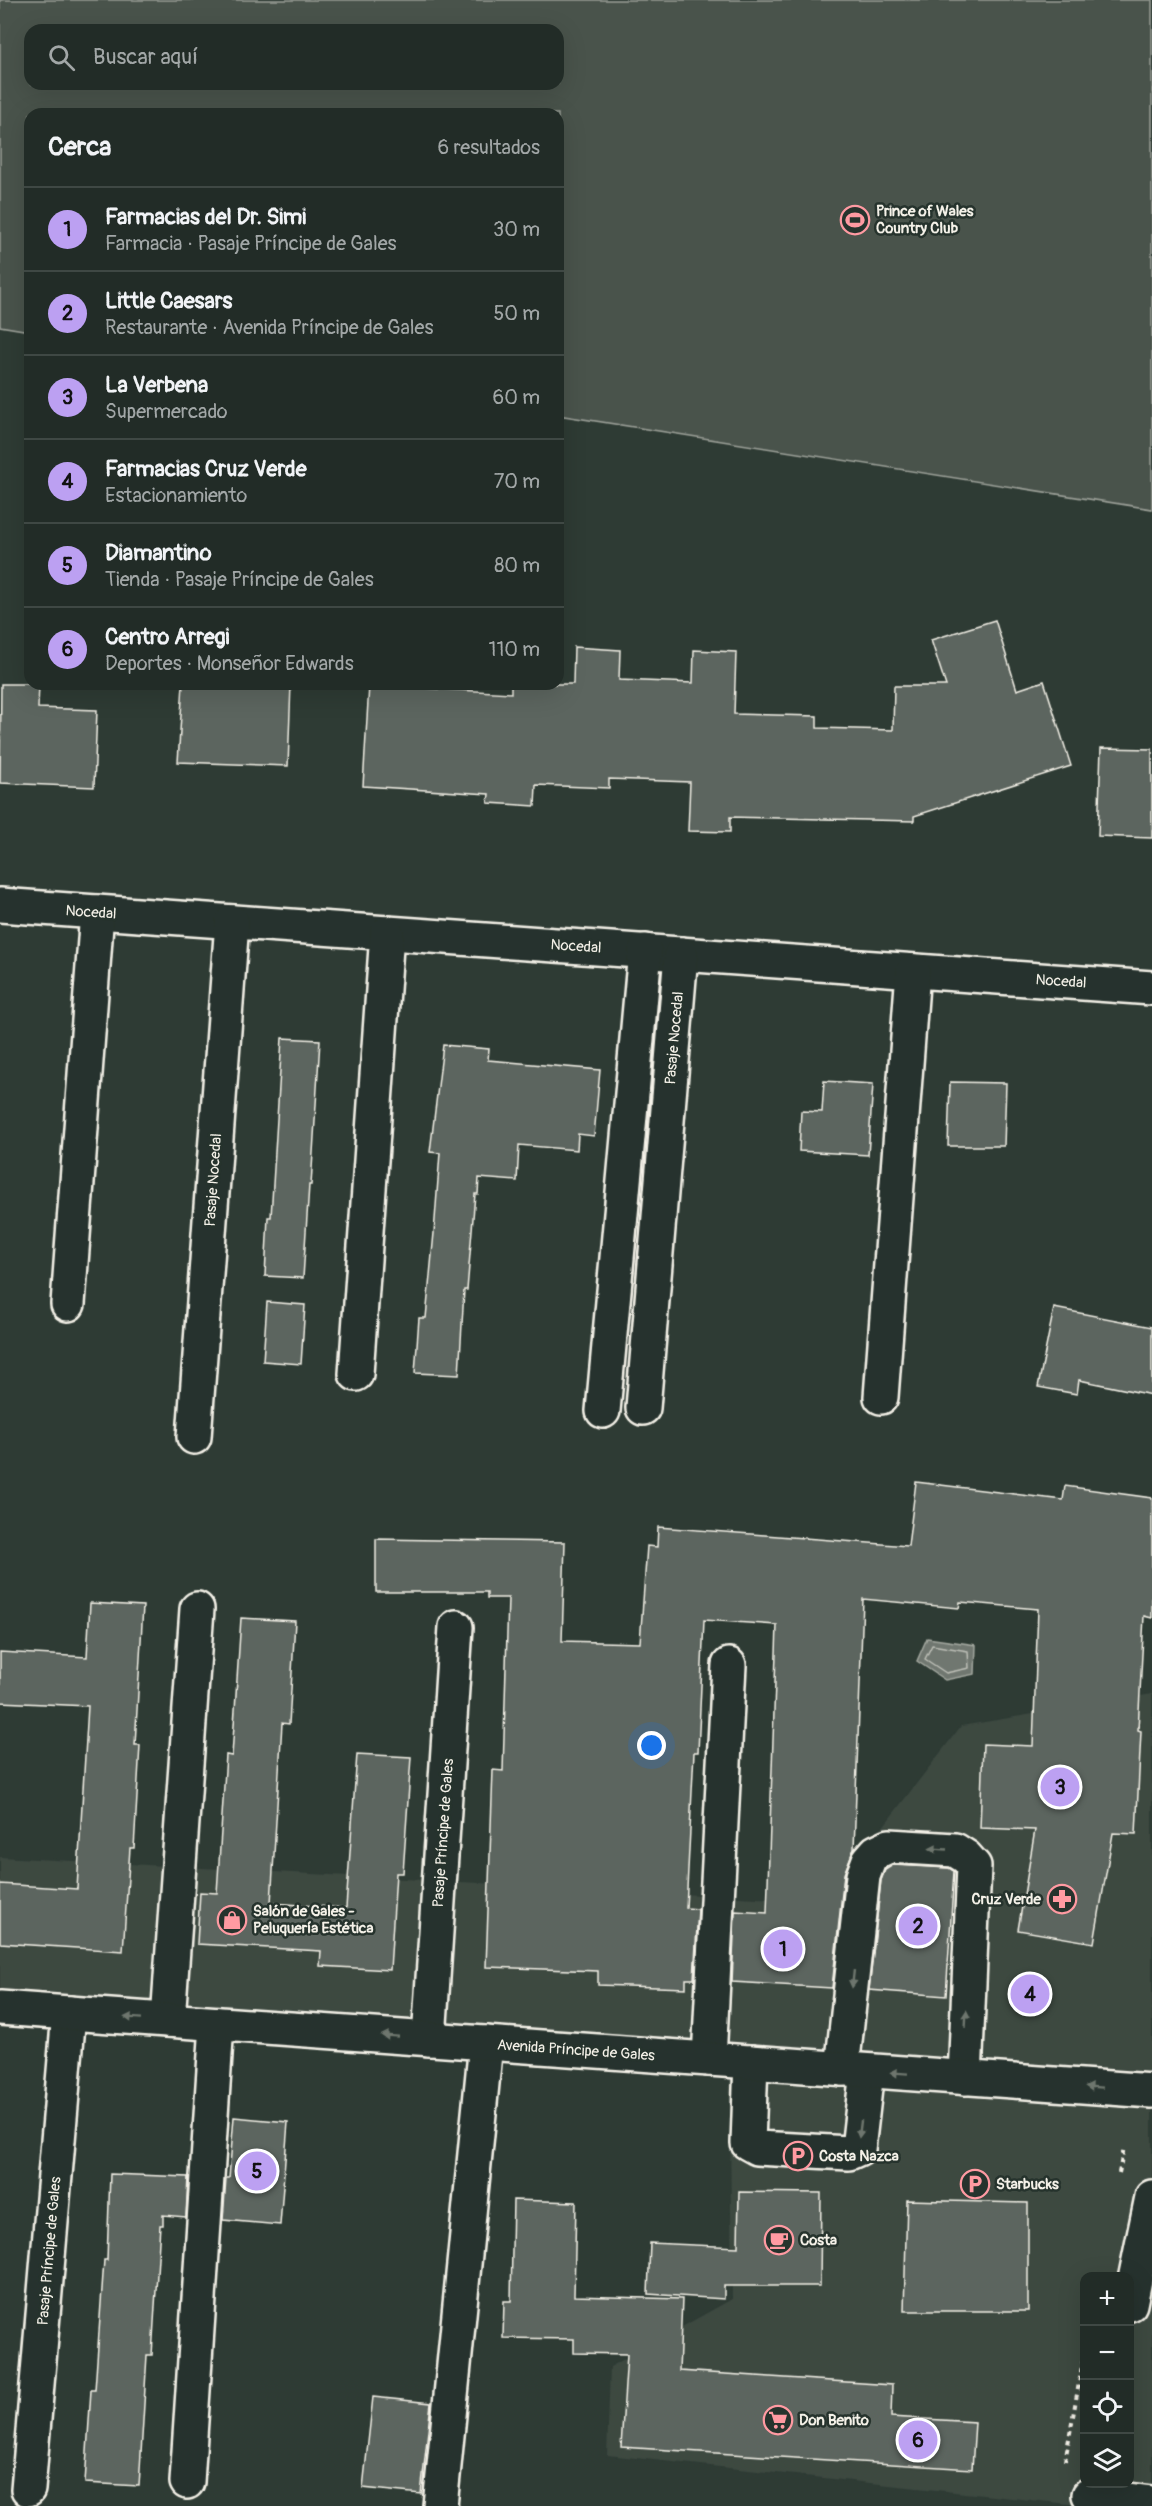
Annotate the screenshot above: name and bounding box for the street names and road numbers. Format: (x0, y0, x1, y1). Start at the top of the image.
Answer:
street label: Nocedal (65, 901, 117, 924)
street label: Nocedal (550, 935, 602, 958)
street label: Nocedal (1035, 970, 1087, 993)
street label: Pasaje Nocedal (661, 991, 688, 1085)
street label: Pasaje Nocedal (201, 1133, 226, 1227)
street label: Pasaje Príncipe de Gales (429, 1758, 458, 1908)
street label: Avenida Príncipe de Gales (496, 2036, 656, 2066)
street label: Pasaje Príncipe de Gales (34, 2176, 65, 2326)

